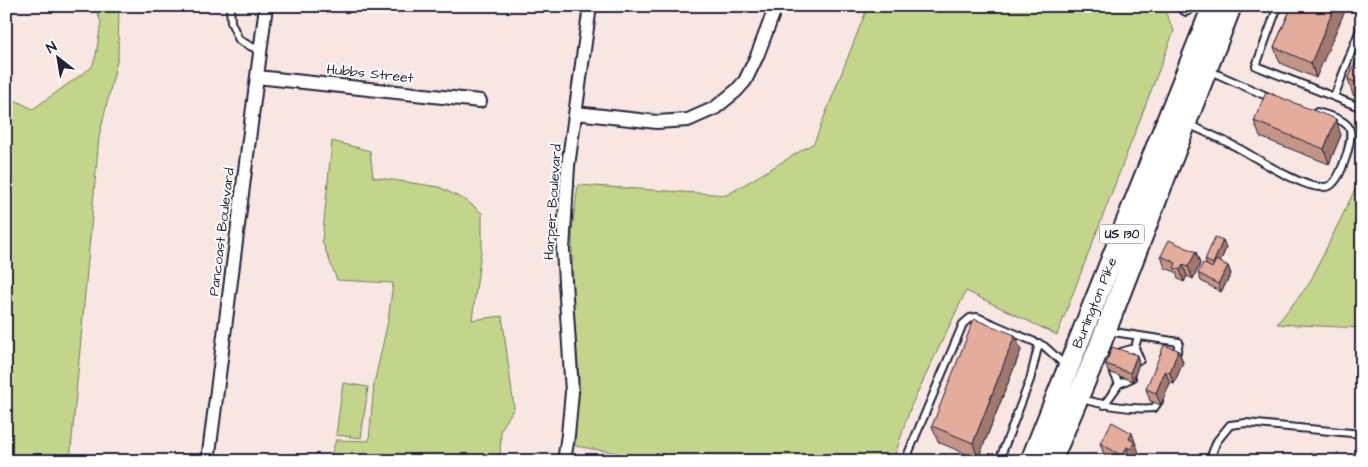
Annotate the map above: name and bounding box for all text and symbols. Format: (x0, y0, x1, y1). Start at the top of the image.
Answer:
north arrow (32, 32, 82, 82)
text: N (43, 37, 61, 59)
street label: Hubbs Street (326, 60, 415, 89)
street label: Harper Boulevard (539, 143, 567, 261)
street label: Pancoast Boulevard (204, 167, 240, 297)
road number: US 130 (1100, 224, 1144, 243)
street label: Burlington Pike (1068, 254, 1123, 352)

